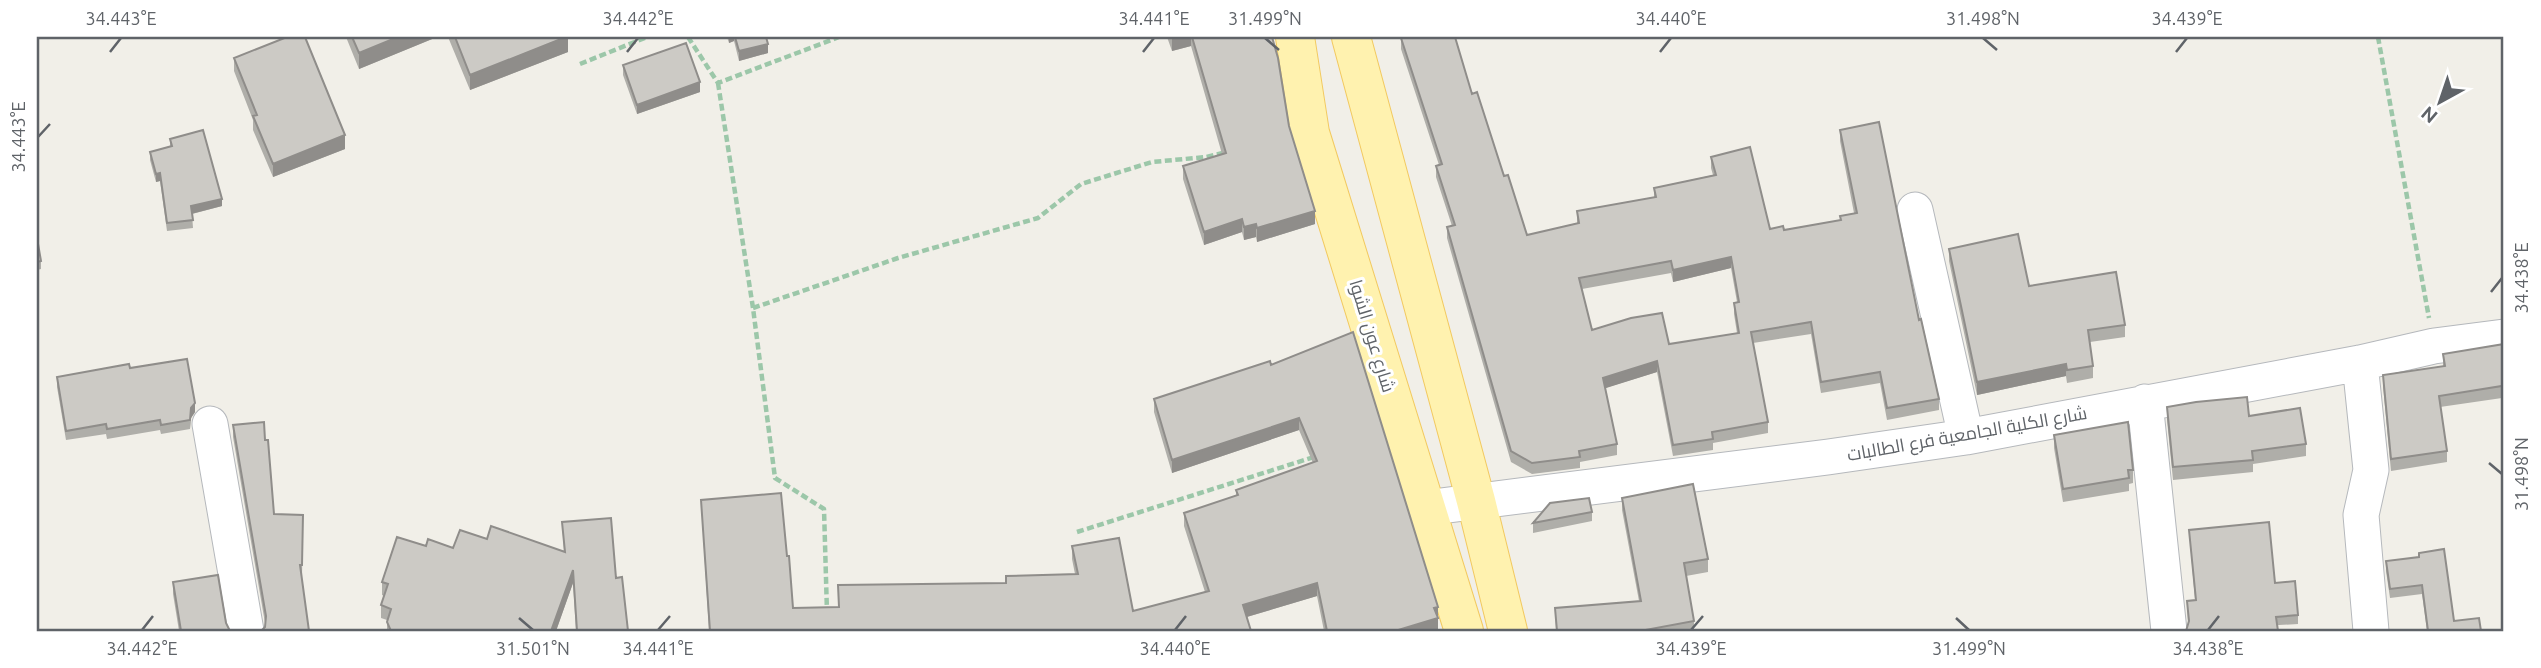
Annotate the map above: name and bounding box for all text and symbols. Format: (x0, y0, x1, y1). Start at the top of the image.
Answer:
text: 34.443°E (85, 8, 157, 28)
text: 34.442°E (602, 8, 674, 28)
text: 34.441°E (1118, 8, 1190, 28)
text: 31.499°N (1228, 8, 1302, 28)
text: 34.440°E (1635, 8, 1707, 28)
text: 31.498°N (1946, 8, 2020, 28)
text: 34.439°E (2151, 8, 2223, 28)
north arrow (2404, 66, 2474, 136)
text: 34.443°E (8, 101, 28, 173)
text: N (2417, 102, 2442, 128)
text: 34.438°E (2511, 242, 2531, 314)
street label: شارع عون الشوا (1343, 277, 1400, 395)
street label: شارع الكلية الجامعية فرع الطالبات (1845, 402, 2089, 467)
text: 31.498°N (2511, 437, 2531, 511)
text: 34.442°E (106, 638, 178, 658)
text: 31.501°N (496, 638, 570, 658)
text: 34.441°E (622, 638, 694, 658)
text: 34.440°E (1139, 638, 1211, 658)
text: 34.439°E (1655, 638, 1727, 658)
text: 31.499°N (1932, 638, 2006, 658)
text: 34.438°E (2172, 638, 2244, 658)

